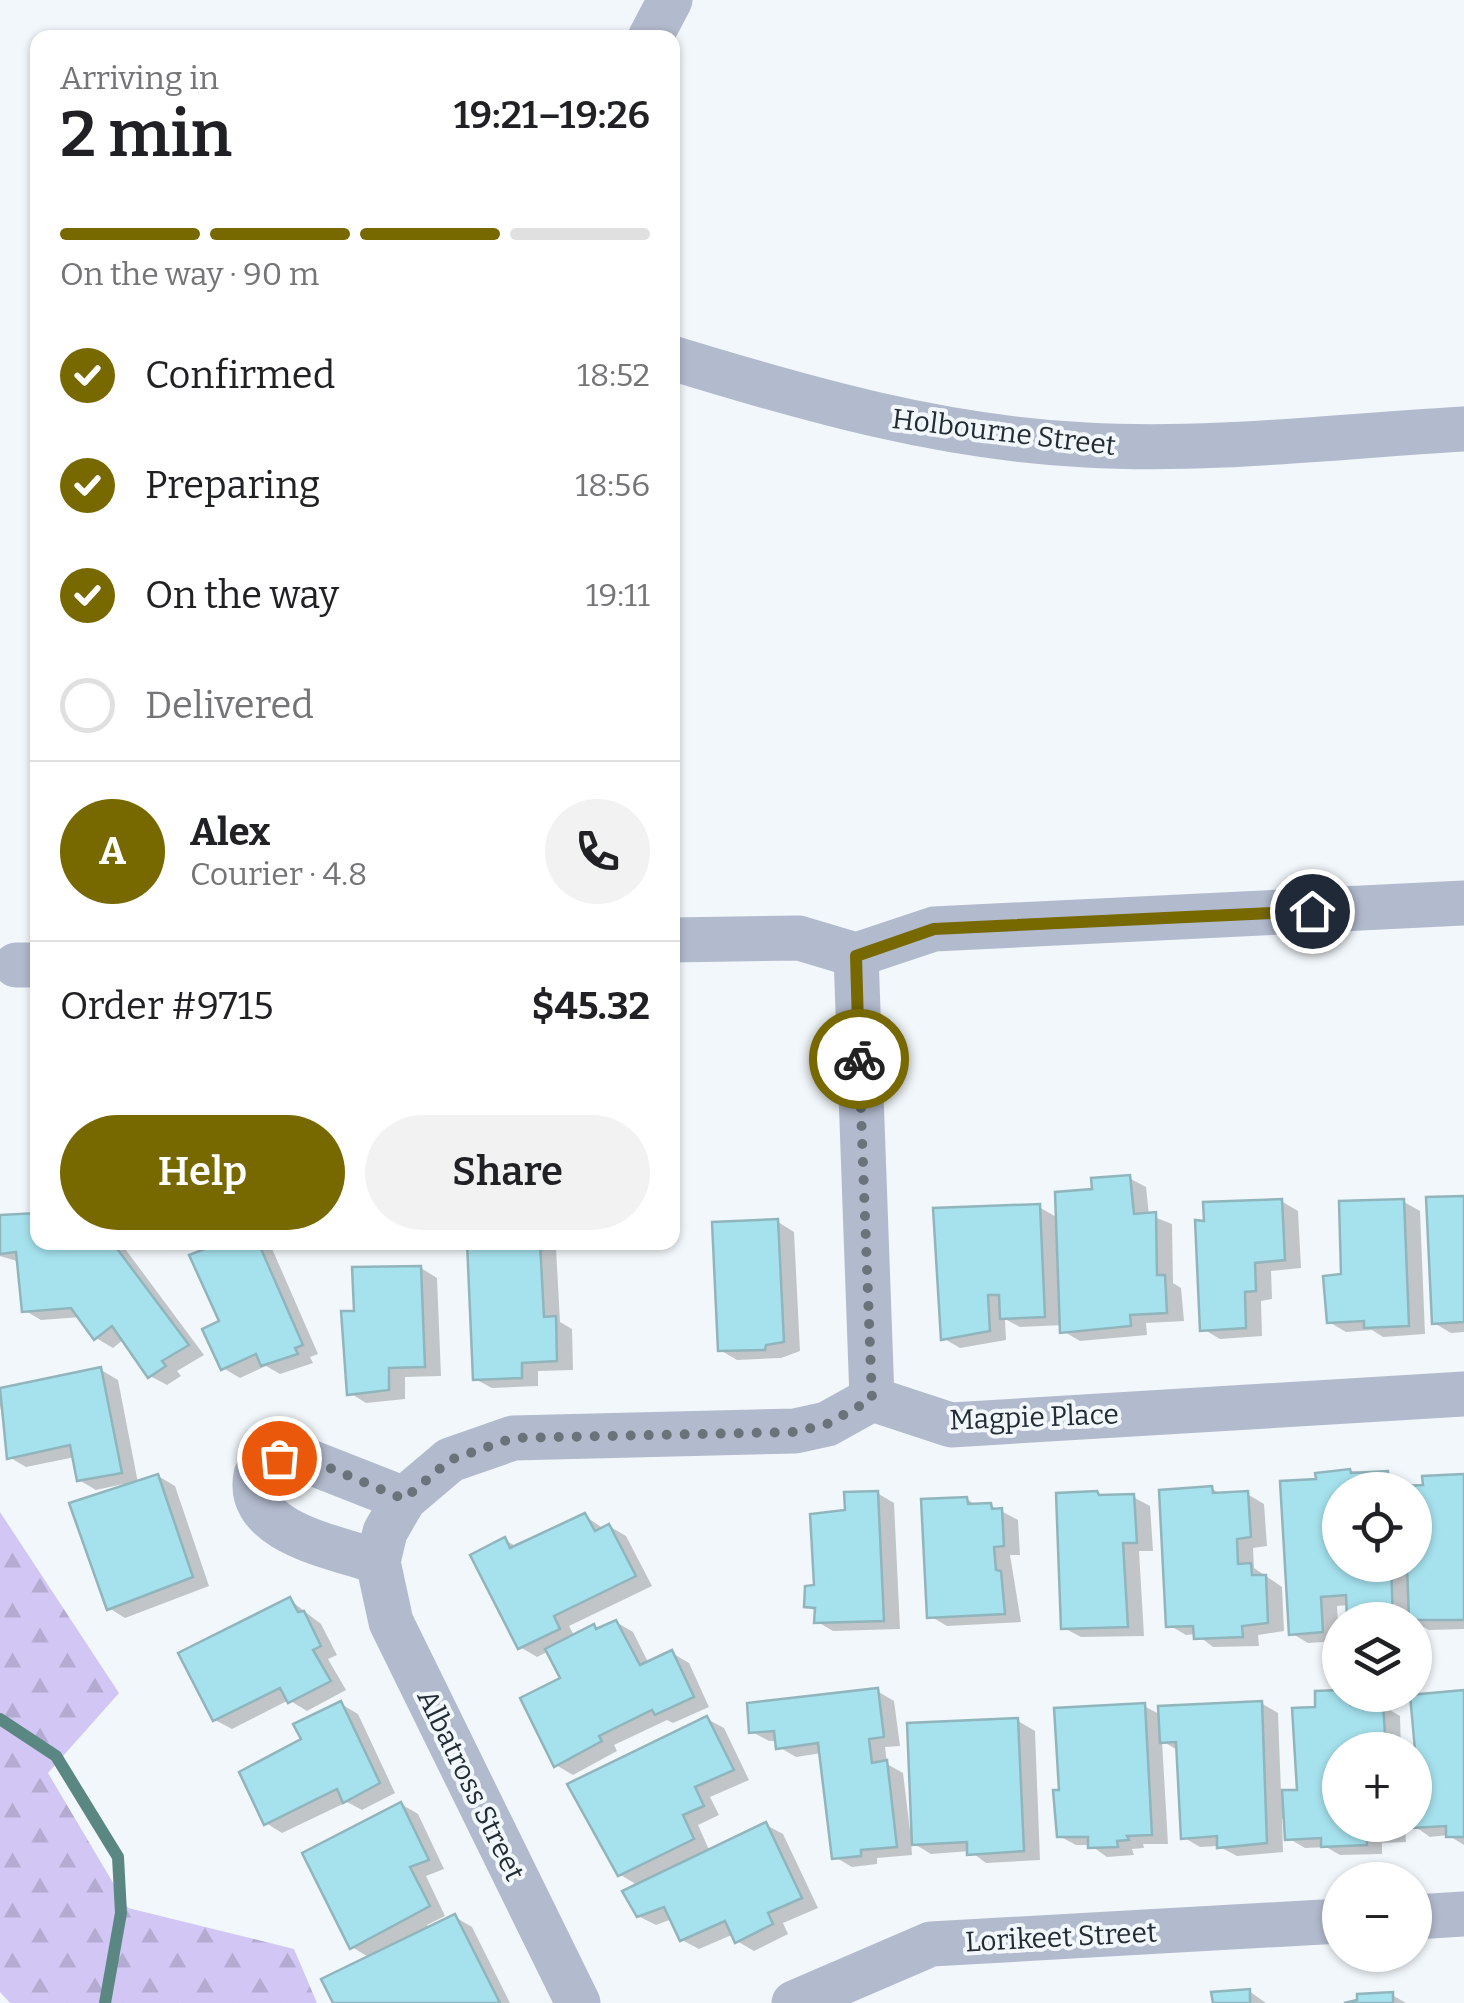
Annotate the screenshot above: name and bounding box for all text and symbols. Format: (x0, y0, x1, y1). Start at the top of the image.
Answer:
text: Arriving in (60, 59, 219, 97)
text: 19:21–19:26 (454, 92, 650, 138)
text: 2 min (60, 95, 232, 173)
text: On the way · 90 m (60, 255, 319, 293)
icon: check (60, 348, 115, 403)
text: Confirmed (145, 352, 335, 398)
text: 18:52 (577, 356, 650, 394)
street label: Holbourne Street (890, 402, 1118, 462)
icon: check (60, 458, 115, 513)
text: Preparing (145, 462, 320, 508)
text: 18:56 (575, 466, 650, 504)
icon: check (60, 568, 115, 623)
text: On the way (145, 572, 339, 618)
text: 19:11 (586, 576, 650, 614)
text: Delivered (145, 682, 314, 728)
button: phone (545, 799, 650, 904)
text: Alex (190, 809, 270, 855)
text: A (99, 828, 126, 874)
text: Courier · 4.8 (190, 855, 367, 893)
pin (1270, 869, 1355, 954)
icon: home (1285, 884, 1340, 939)
text: Order #9715 (60, 983, 273, 1029)
text: $45.32 (531, 983, 650, 1029)
courier (809, 1009, 909, 1109)
icon: bike (832, 1032, 887, 1087)
button: Help (60, 1115, 345, 1230)
button: Share (365, 1115, 650, 1230)
street label: Magpie Place (949, 1398, 1119, 1436)
pin (237, 1416, 322, 1501)
icon: bag (252, 1431, 307, 1486)
map controls (1322, 1472, 1432, 1972)
button: locate (1322, 1472, 1432, 1582)
button: layers (1322, 1602, 1432, 1712)
street label: Albatross Street (410, 1684, 532, 1886)
button: + (1322, 1732, 1432, 1842)
button: − (1322, 1862, 1432, 1972)
street label: Lorikeet Street (964, 1916, 1158, 1958)

